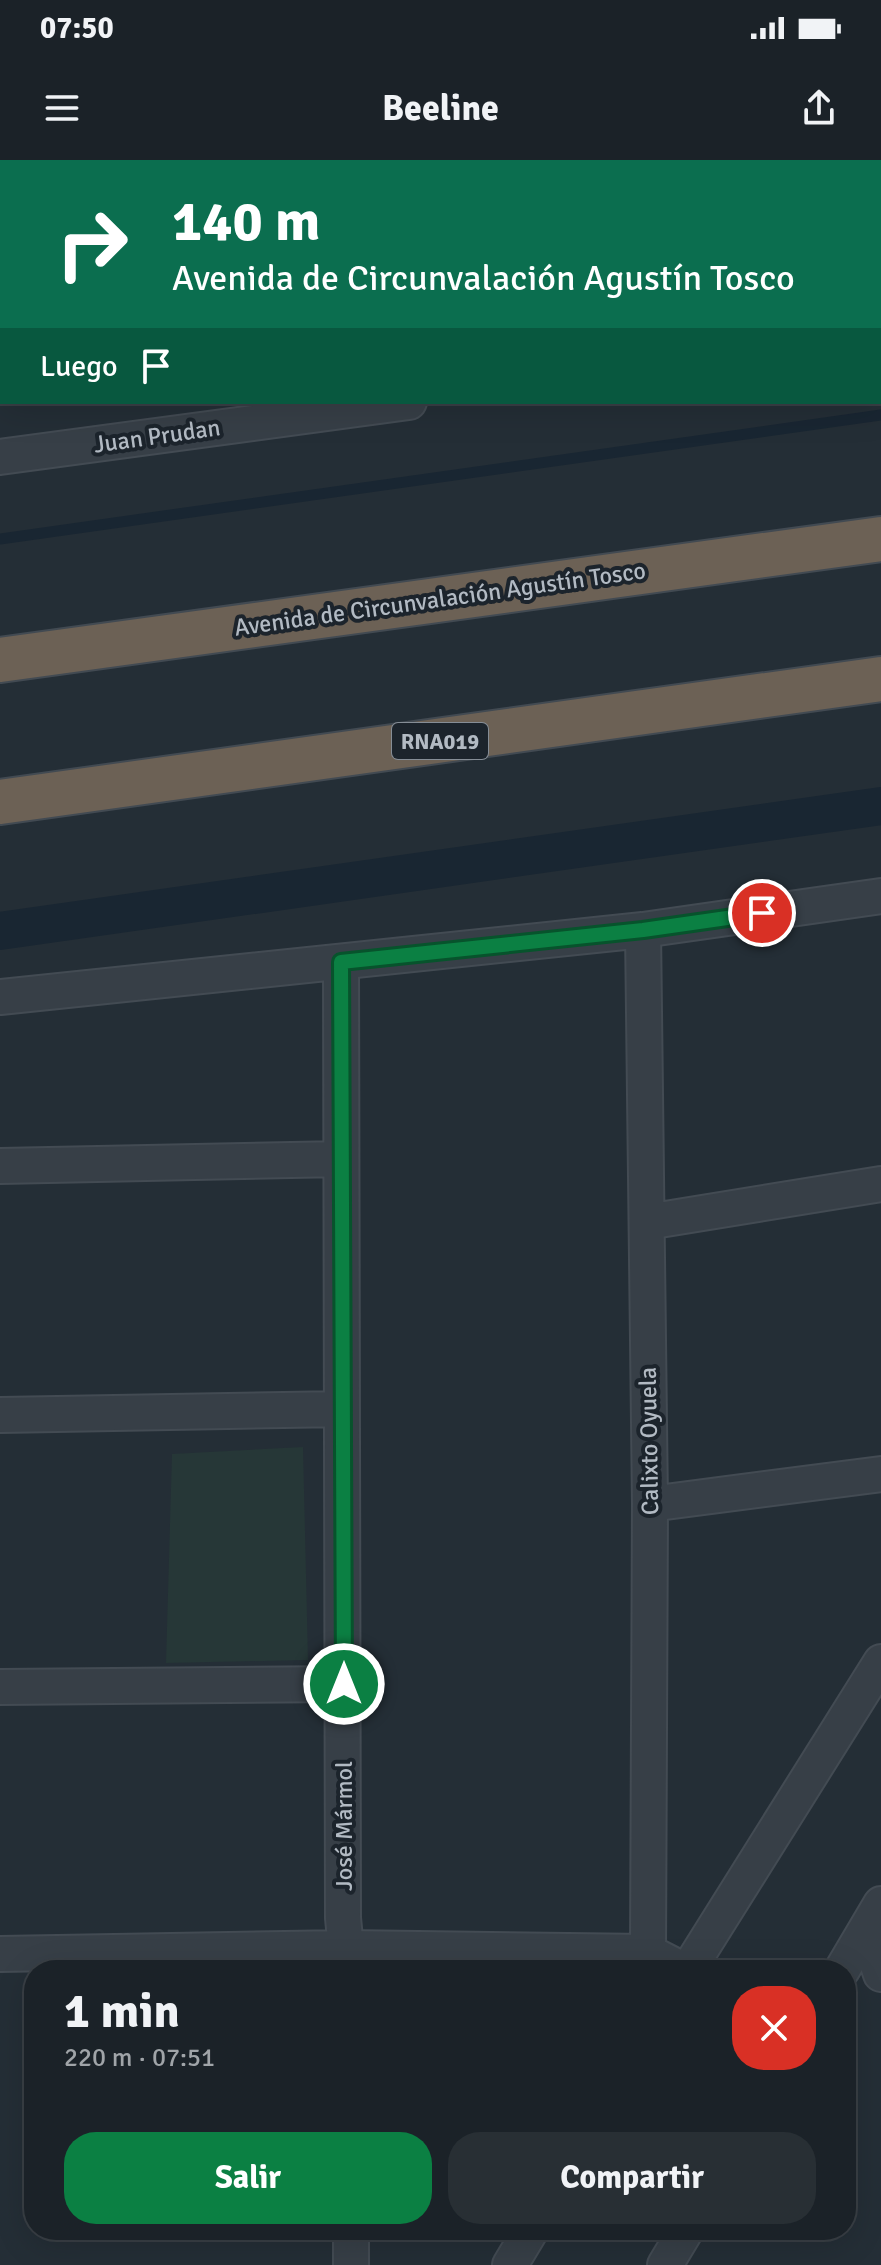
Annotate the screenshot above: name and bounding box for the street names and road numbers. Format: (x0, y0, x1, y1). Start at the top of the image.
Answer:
street label: Juan Prudan (92, 412, 222, 460)
street label: Avenida de Circunvalación Agustín Tosco (232, 555, 648, 643)
road number: RNA019 (392, 723, 488, 759)
street label: Calixto Oyuela (633, 1367, 665, 1515)
street label: José Mármol (329, 1761, 359, 1891)

